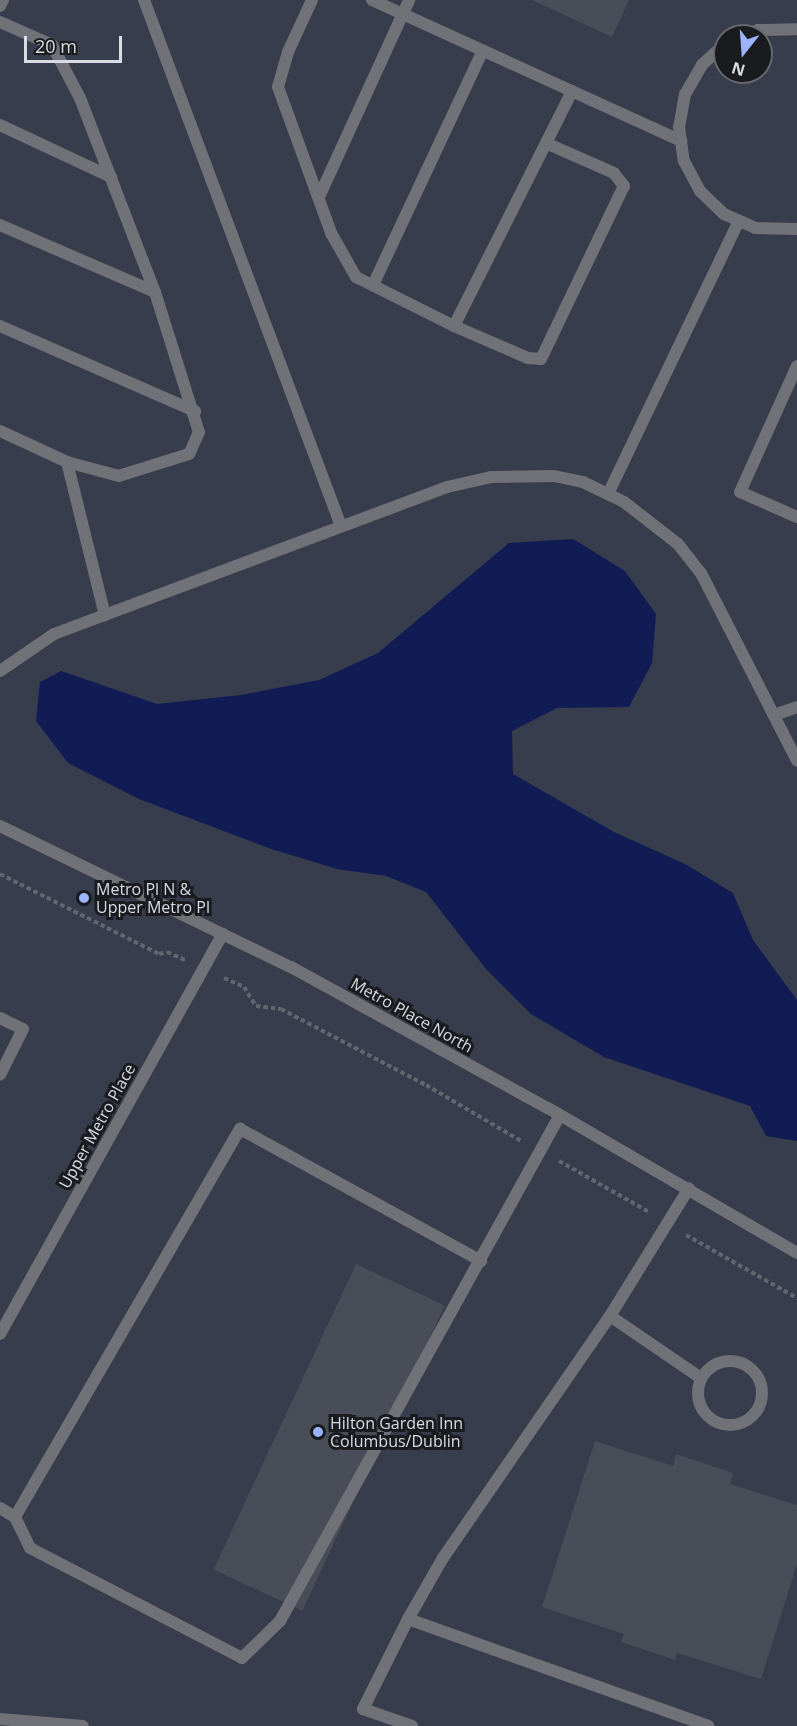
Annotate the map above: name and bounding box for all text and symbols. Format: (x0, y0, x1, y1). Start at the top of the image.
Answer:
scale bar (27, 24, 124, 62)
north arrow (713, 24, 773, 84)
text: 20 m (35, 34, 77, 58)
text: N (729, 57, 748, 82)
place label: Metro Pl N & Upper Metro Pl (96, 879, 210, 917)
marker: Metro Pl N & Upper Metro Pl (77, 891, 91, 905)
street label: Metro Place North (348, 974, 476, 1056)
street label: Upper Metro Place (55, 1060, 139, 1192)
place label: Hilton Garden Inn Columbus/Dublin (330, 1413, 463, 1451)
marker: Hilton Garden Inn Columbus/Dublin (311, 1425, 325, 1439)

